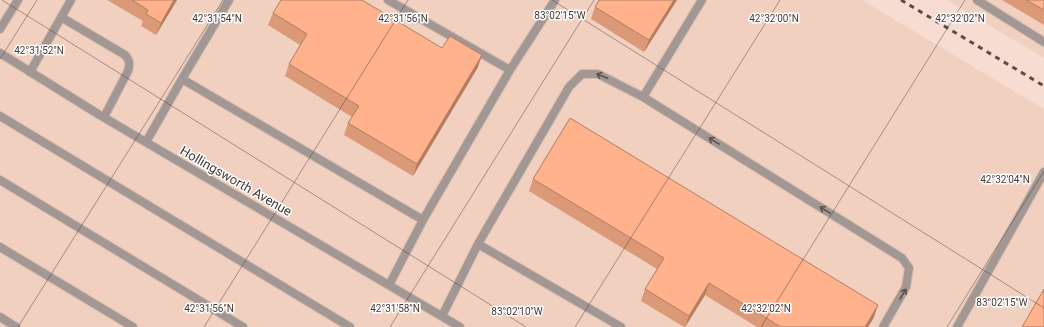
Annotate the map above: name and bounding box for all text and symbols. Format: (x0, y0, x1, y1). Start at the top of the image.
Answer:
text: 83°02'15"W (534, 10, 586, 21)
text: 42°31'54"N (192, 13, 242, 24)
text: 42°31'56"N (378, 13, 428, 24)
text: 42°32'00"N (749, 13, 799, 24)
text: 42°32'02"N (935, 13, 985, 24)
text: 42°31'52"N (14, 45, 64, 56)
one-way arrow (596, 72, 608, 80)
one-way arrow (709, 137, 720, 145)
street label: Hollingsworth Avenue (178, 143, 295, 219)
text: 42°32'04"N (980, 174, 1030, 185)
one-way arrow (819, 205, 831, 213)
one-way arrow (899, 288, 907, 300)
text: 83°02'15"W (976, 297, 1028, 308)
text: 42°31'56"N (184, 303, 234, 314)
text: 42°31'58"N (370, 303, 420, 314)
text: 42°32'02"N (741, 303, 791, 314)
text: 83°02'10"W (491, 306, 543, 317)

